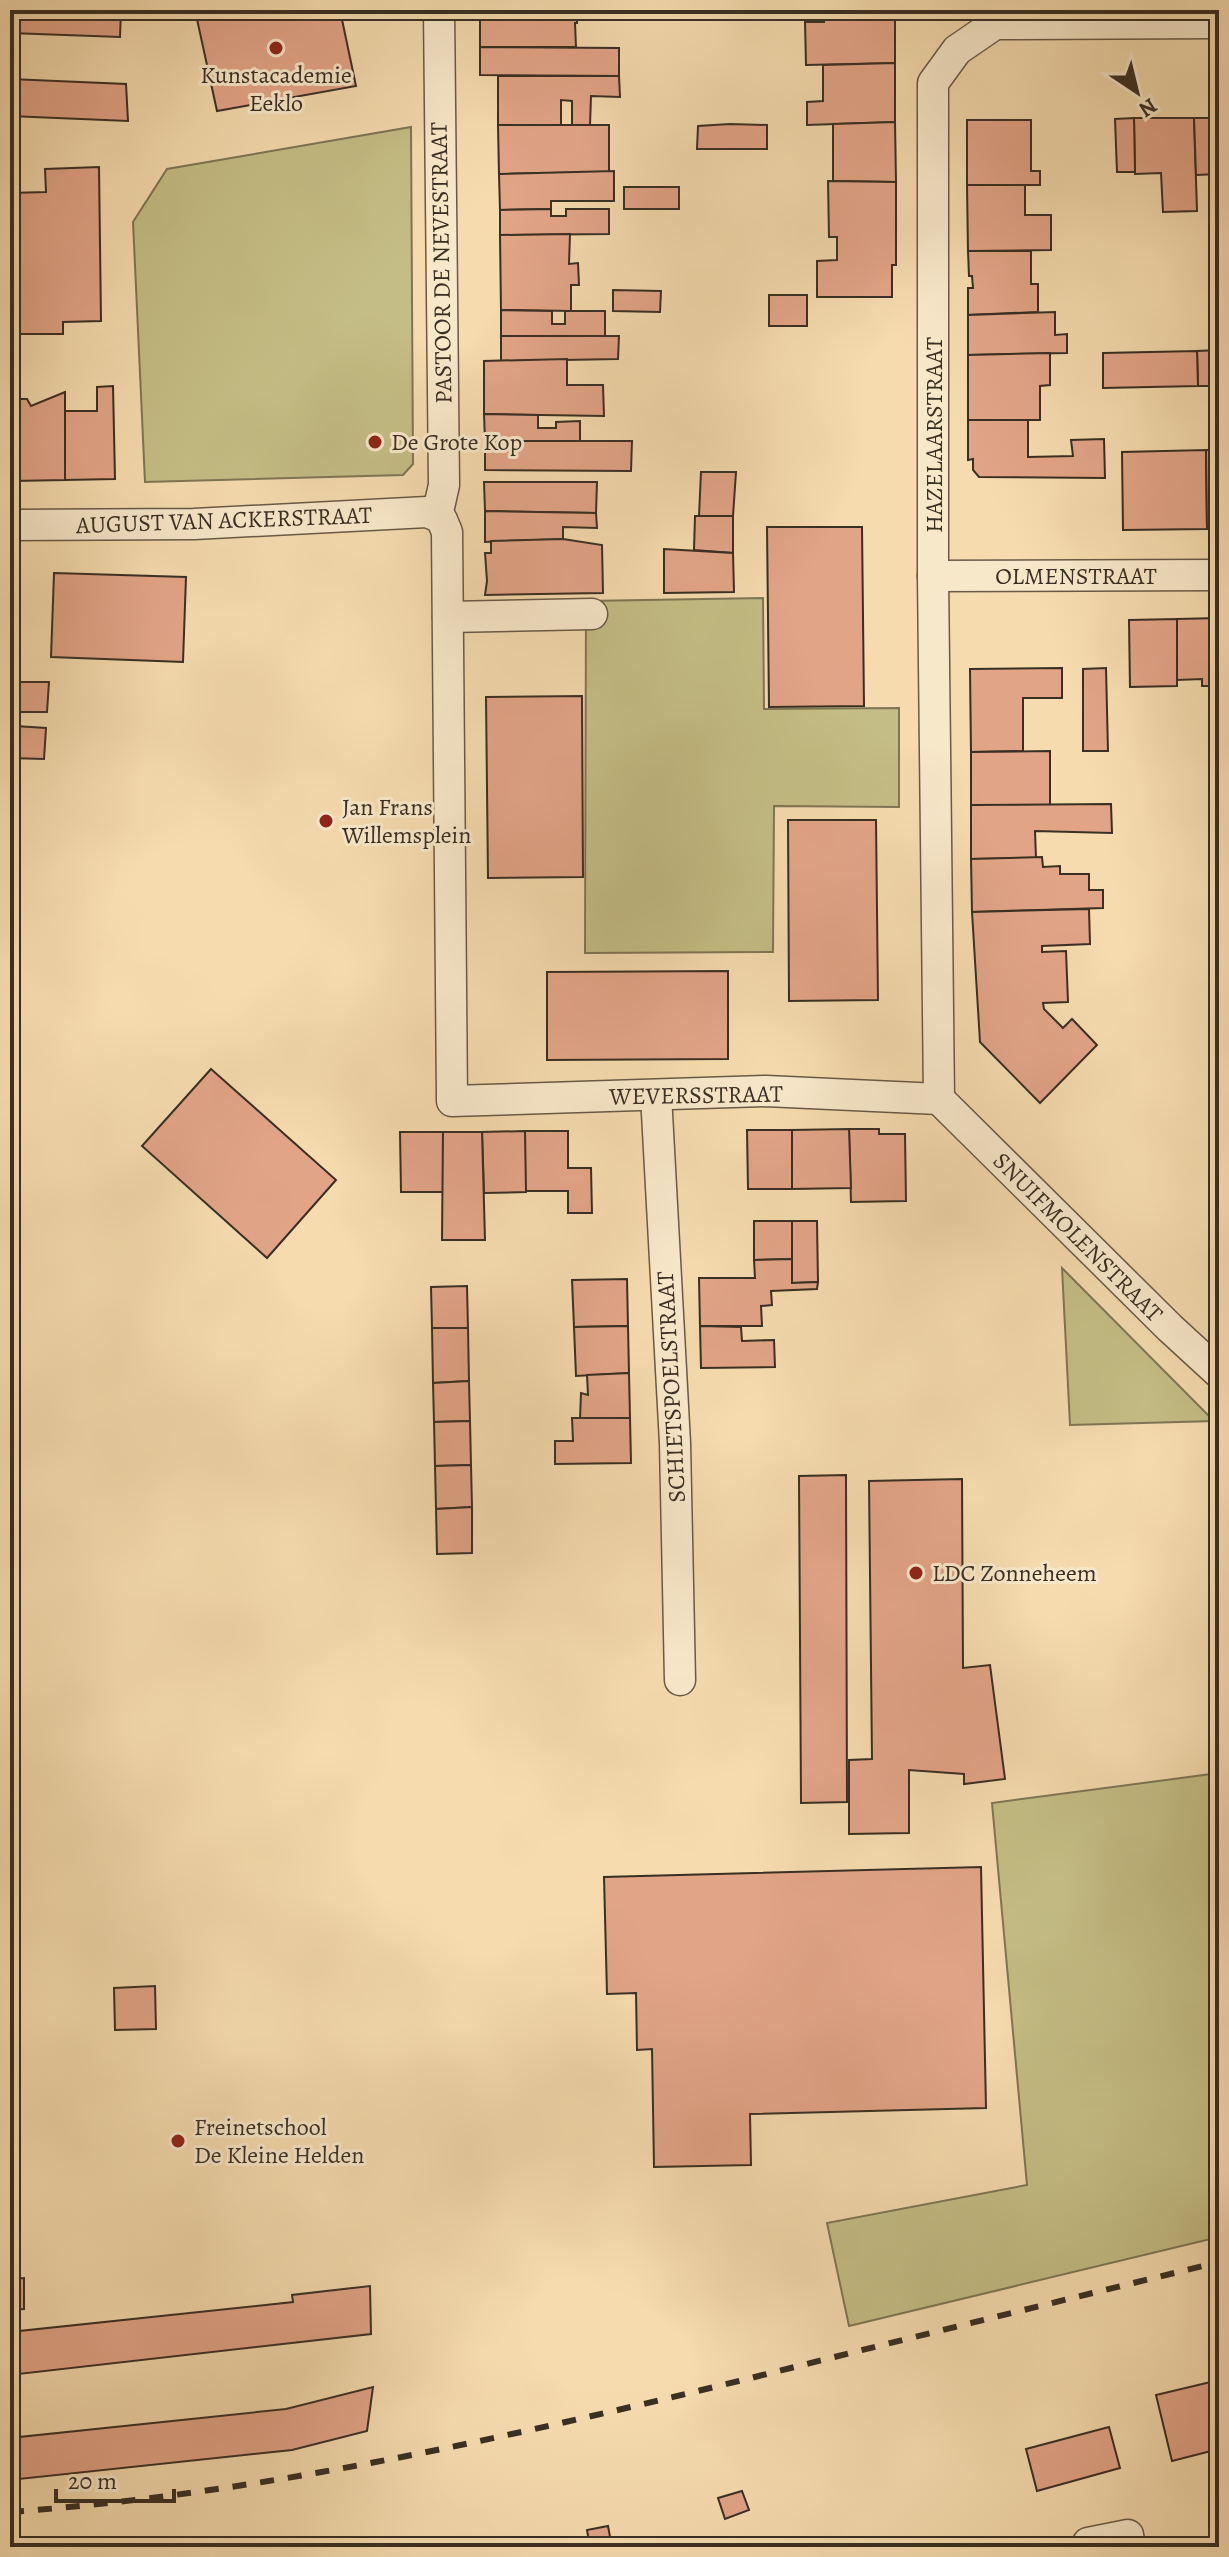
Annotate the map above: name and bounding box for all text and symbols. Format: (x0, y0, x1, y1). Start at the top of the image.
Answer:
marker: Kunstacademie Eeklo (267, 39, 285, 57)
north arrow (1097, 52, 1177, 132)
place label: Kunstacademie Eeklo (200, 59, 352, 119)
text: N (1133, 91, 1163, 124)
street label: PASTOOR DE NEVESTRAAT (423, 122, 459, 404)
street label: HAZELAARSTRAAT (918, 337, 950, 533)
place label: De Grote Kop (391, 426, 522, 458)
marker: De Grote Kop (366, 433, 384, 451)
street label: AUGUST VAN ACKERSTRAAT (74, 499, 373, 541)
street label: OLMENSTRAAT (995, 560, 1157, 592)
place label: Jan Frans Willemsplein (341, 791, 471, 851)
marker: Jan Frans Willemsplein (317, 812, 335, 830)
street label: WEVERSSTRAAT (608, 1077, 783, 1113)
street label: SNUIFMOLENSTRAAT (986, 1145, 1170, 1329)
street label: SCHIETSPOELSTRAAT (649, 1270, 693, 1504)
place label: LDC Zonneheem (932, 1557, 1097, 1589)
marker: LDC Zonneheem (907, 1564, 925, 1582)
place label: Freinetschool De Kleine Helden (194, 2111, 365, 2171)
marker: Freinetschool De Kleine Helden (169, 2132, 187, 2150)
scale bar (56, 2453, 174, 2503)
text: 20 m (68, 2465, 117, 2497)

